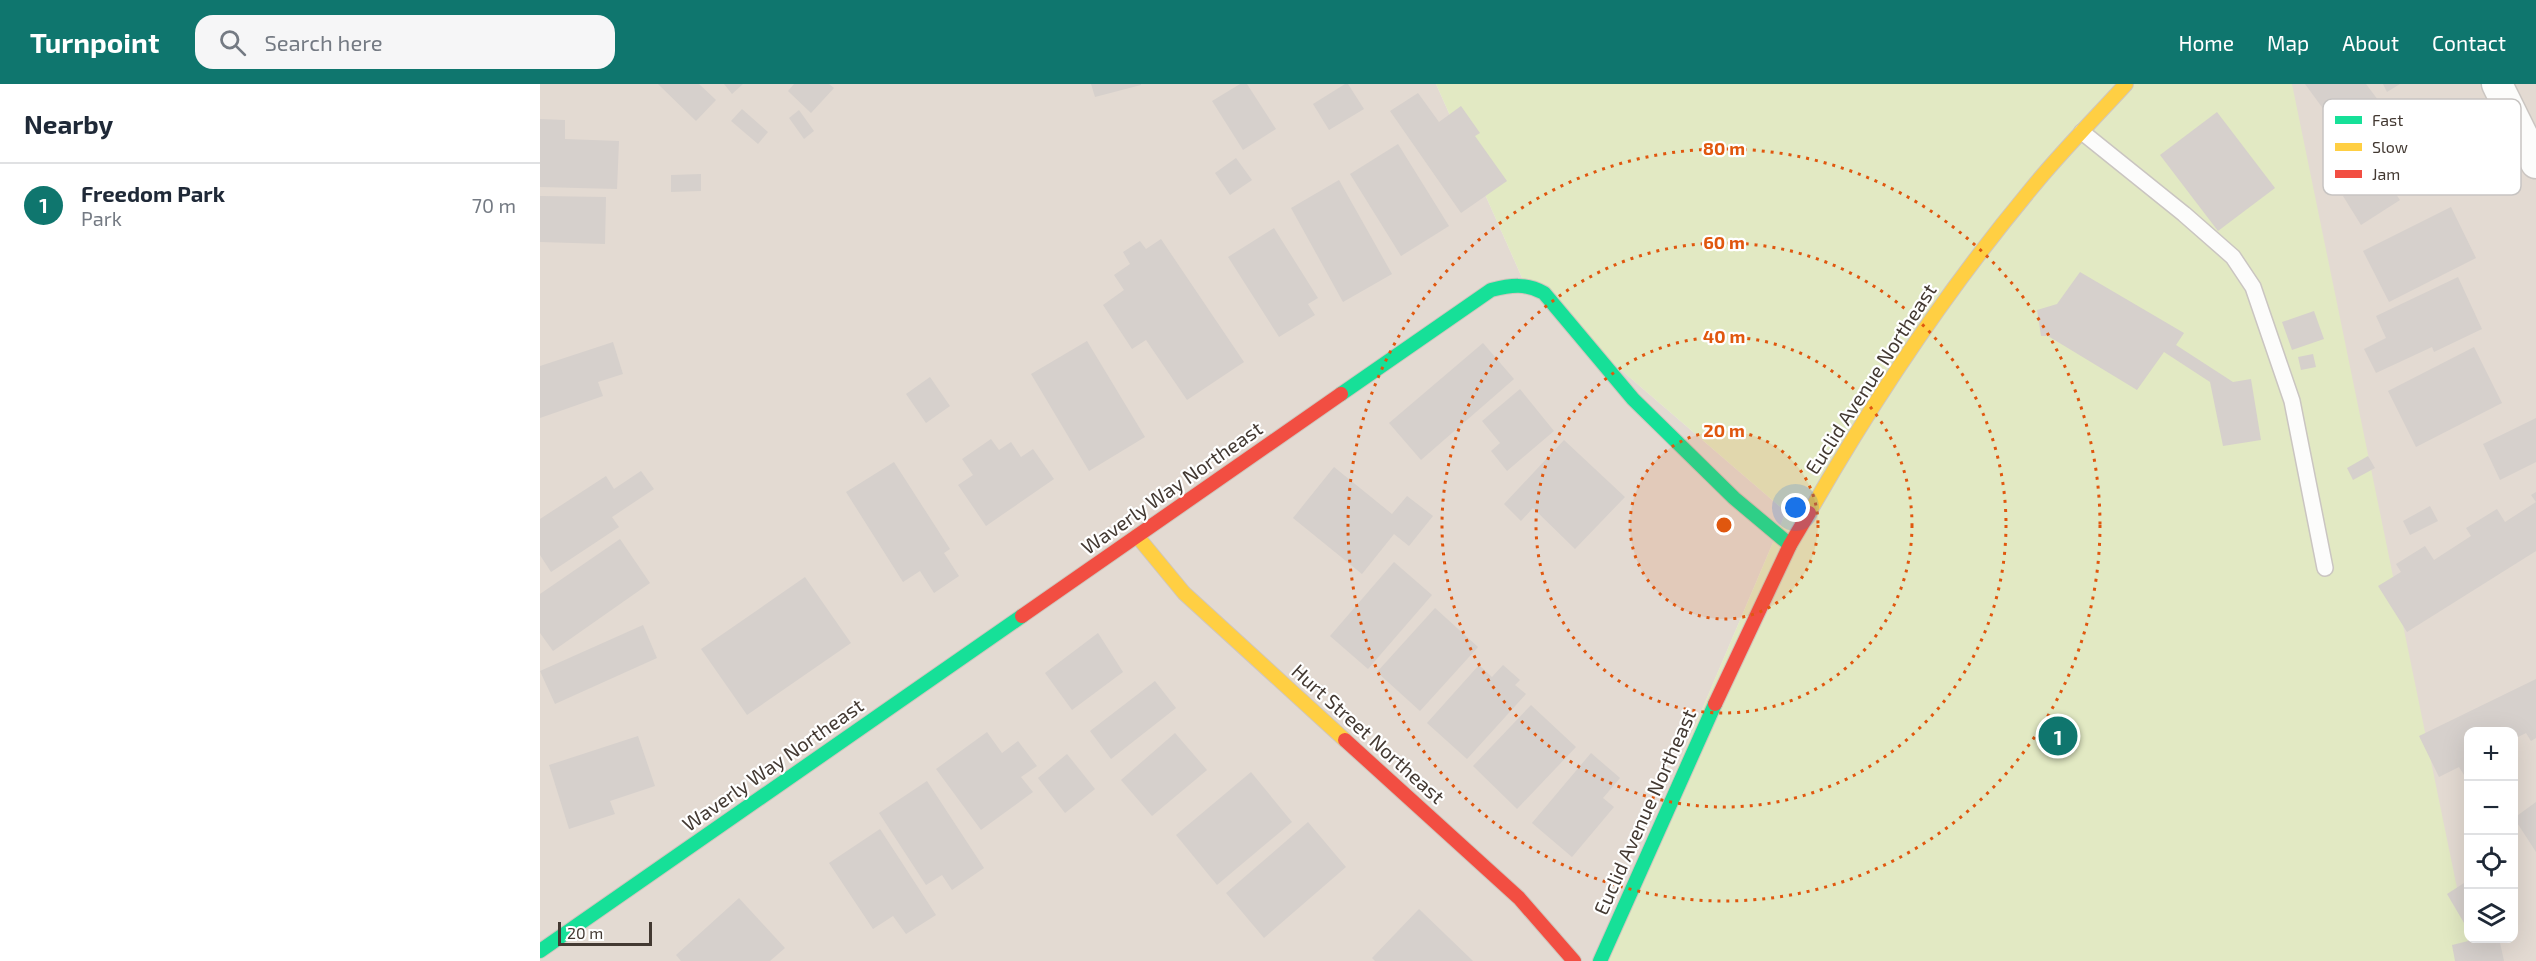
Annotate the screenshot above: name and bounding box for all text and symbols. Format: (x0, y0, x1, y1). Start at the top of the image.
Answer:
search box (195, 15, 615, 69)
text: Turnpoint (30, 25, 159, 59)
icon: search (216, 26, 249, 59)
text: Search here (264, 29, 383, 55)
text: Home (2178, 30, 2234, 55)
text: Map (2267, 30, 2309, 55)
text: About (2342, 30, 2399, 55)
text: Contact (2432, 30, 2506, 55)
legend (2323, 99, 2521, 195)
text: Nearby (24, 108, 113, 139)
text: Fast (2372, 110, 2403, 129)
text: 80 m (1703, 137, 1745, 159)
text: Slow (2372, 137, 2408, 156)
text: Jam (2372, 164, 2400, 183)
text: Freedom Park (81, 180, 225, 206)
text: 1 (39, 193, 48, 217)
text: 70 m (472, 193, 516, 217)
text: Park (81, 206, 122, 230)
text: 60 m (1703, 231, 1745, 253)
street label: Euclid Avenue Northeast (1800, 278, 1941, 478)
text: 40 m (1703, 325, 1745, 347)
street label: Waverly Way Northeast (1076, 415, 1267, 559)
text: 20 m (1703, 419, 1745, 441)
your location (1781, 493, 1810, 522)
centre of rings (1714, 515, 1734, 535)
street label: Hurt Street Northeast (1287, 658, 1450, 808)
street label: Waverly Way Northeast (677, 692, 868, 836)
street label: Euclid Avenue Northeast (1588, 705, 1700, 918)
pin: 1 (2038, 714, 2078, 758)
map controls (2464, 727, 2518, 943)
button: + (2464, 727, 2518, 781)
button: − (2464, 781, 2518, 835)
button: locate (2464, 835, 2518, 889)
button: layers (2464, 889, 2518, 943)
scale bar (558, 919, 652, 946)
text: 20 m (567, 923, 603, 942)

